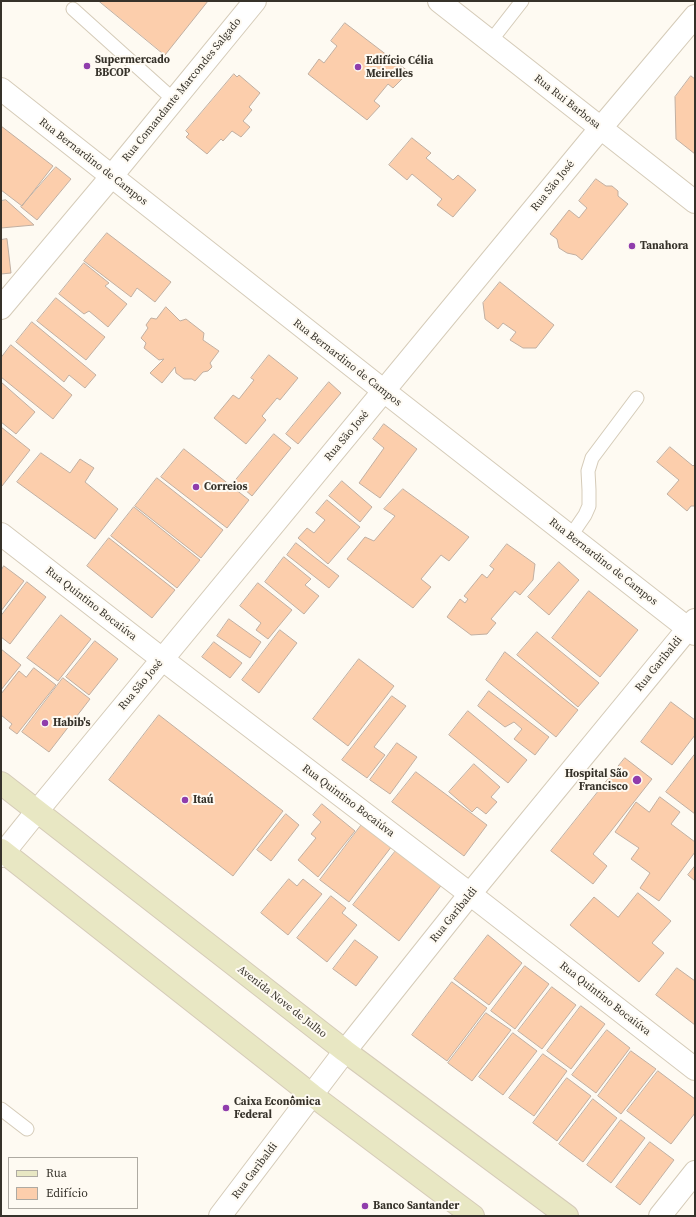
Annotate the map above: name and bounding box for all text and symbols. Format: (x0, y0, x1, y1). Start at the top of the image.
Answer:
street label: Rua Comandante Marcondes Salgado (120, 15, 244, 165)
place label: Supermercado BBCOP (95, 53, 170, 79)
place label: Edifício Célia Meirelles (366, 54, 433, 80)
marker: Supermercado BBCOP (82, 61, 92, 71)
marker: Edifício Célia Meirelles (353, 62, 363, 72)
street label: Rua Rui Barbosa (531, 72, 603, 132)
street label: Rua Bernardino de Campos (36, 115, 150, 209)
street label: Rua São José (528, 158, 578, 214)
place label: Tanahora (640, 239, 688, 253)
marker: Tanahora (627, 241, 637, 251)
street label: Rua Bernardino de Campos (290, 316, 404, 410)
street label: Rua São José (322, 408, 372, 464)
place label: Correios (204, 480, 248, 494)
marker: Correios (191, 482, 201, 492)
street label: Rua Bernardino de Campos (546, 515, 660, 609)
street label: Rua Quintino Bocaiúva (43, 564, 139, 644)
street label: Rua Garibaldi (633, 634, 685, 694)
street label: Rua São José (116, 657, 166, 713)
place label: Habib's (53, 716, 90, 730)
marker: Habib's (40, 718, 50, 728)
street label: Rua Quintino Bocaiúva (299, 762, 397, 840)
place label: Hospital São Francisco (565, 767, 628, 793)
marker: Hospital São Francisco (631, 774, 643, 786)
place label: Itaú (193, 793, 213, 807)
marker: Itaú (180, 795, 190, 805)
street label: Rua Garibaldi (428, 885, 480, 945)
street label: Rua Quintino Bocaiúva (557, 959, 653, 1039)
street label: Avenida Nove de Julho (235, 963, 329, 1041)
place label: Caixa Econômica Federal (234, 1095, 320, 1121)
marker: Caixa Econômica Federal (221, 1103, 231, 1113)
street label: Rua Garibaldi (229, 1140, 281, 1202)
legend (8, 1157, 138, 1209)
text: Rua (46, 1165, 67, 1181)
text: Edifício (46, 1185, 88, 1201)
place label: Banco Santander (373, 1199, 459, 1213)
marker: Banco Santander (360, 1201, 370, 1211)

